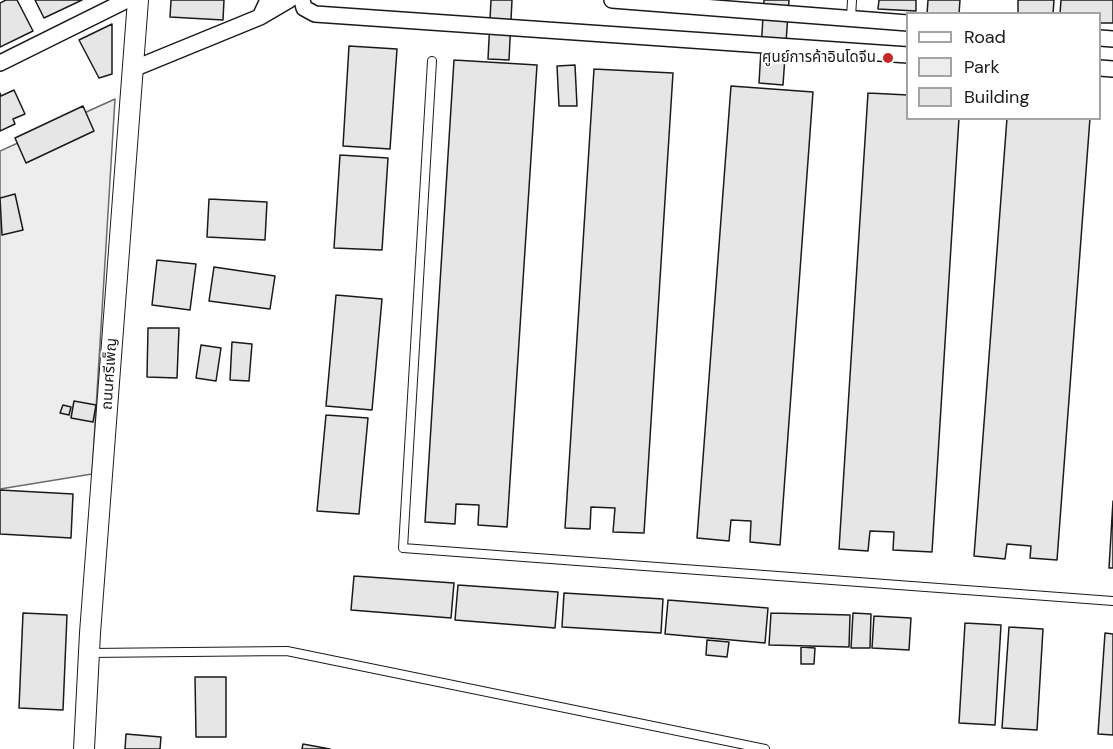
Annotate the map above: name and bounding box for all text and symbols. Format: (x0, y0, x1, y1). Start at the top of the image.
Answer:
legend (906, 12, 1101, 120)
text: Road (964, 25, 1006, 49)
place label: ศูนย์การค้าอินโดจีน (762, 49, 876, 67)
marker: ศูนย์การค้าอินโดจีน (881, 51, 895, 65)
text: Park (964, 55, 1000, 79)
text: Building (964, 85, 1029, 109)
street label: ถนนศรีเพ็ญ (98, 337, 122, 411)

